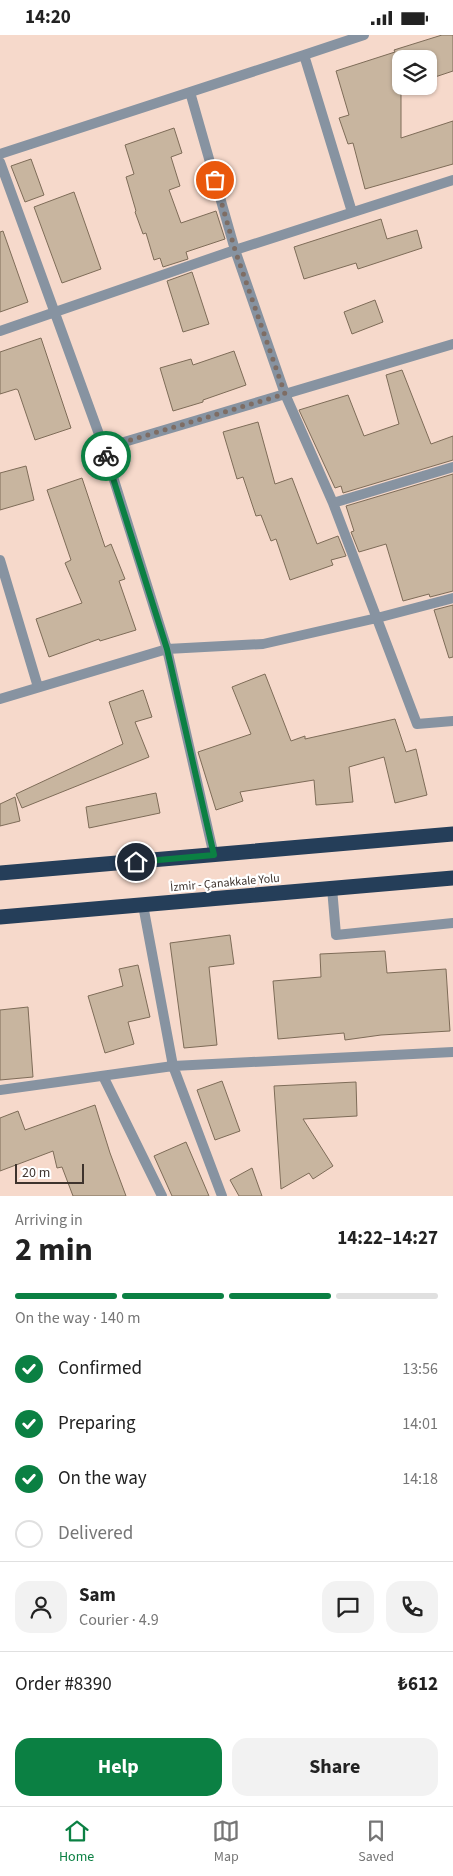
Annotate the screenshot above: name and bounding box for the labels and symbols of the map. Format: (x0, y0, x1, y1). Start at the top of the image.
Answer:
pin (194, 159, 236, 201)
courier (81, 431, 131, 481)
pin (115, 841, 157, 883)
street label: İzmir - Çanakkale Yolu (170, 870, 280, 896)
scale bar (15, 1161, 84, 1184)

